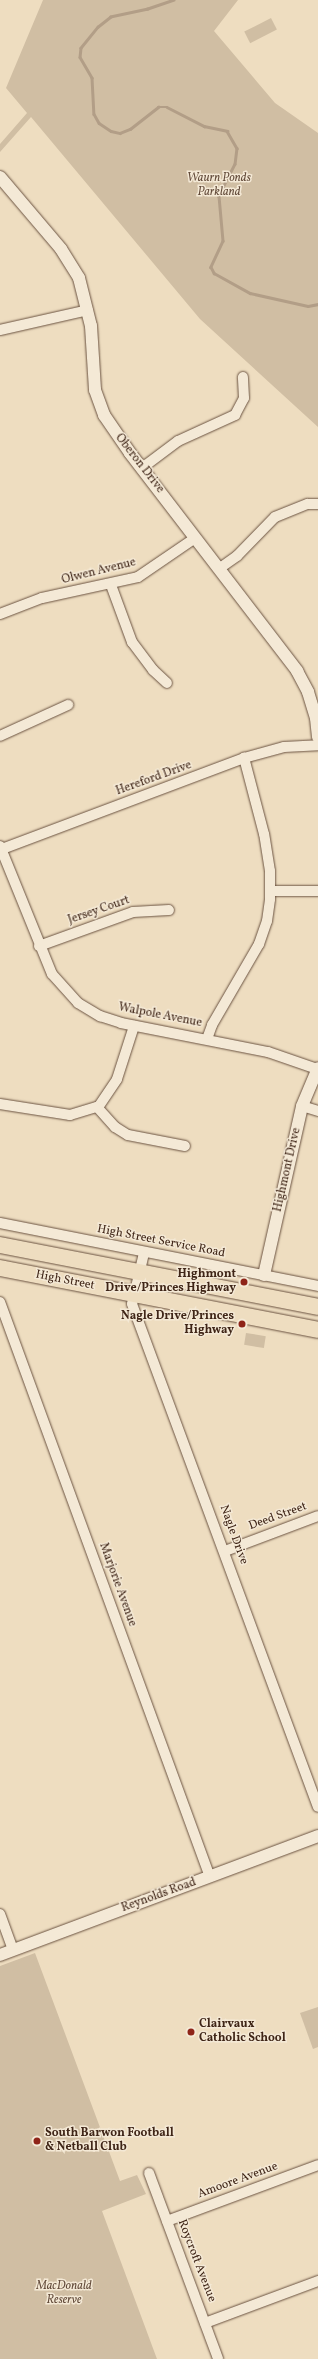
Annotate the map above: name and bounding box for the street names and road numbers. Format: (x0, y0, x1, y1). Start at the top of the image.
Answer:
street label: Oberon Drive (111, 431, 167, 497)
street label: Olwen Avenue (60, 556, 138, 588)
street label: Hereford Drive (114, 759, 194, 799)
street label: Jersey Court (66, 894, 132, 928)
street label: Walpole Avenue (117, 1001, 203, 1031)
street label: Highmont Drive (271, 1126, 305, 1214)
street label: High Street Service Road (96, 1223, 226, 1261)
street label: High Street (34, 1268, 96, 1294)
street label: Deed Street (247, 1500, 309, 1534)
street label: Nagle Drive (216, 1503, 250, 1567)
street label: Marjorie Avenue (95, 1541, 139, 1629)
street label: Reynolds Road (120, 1876, 198, 1916)
street label: Amoore Avenue (196, 2160, 280, 2202)
street label: Roycroft Avenue (174, 2218, 218, 2304)

